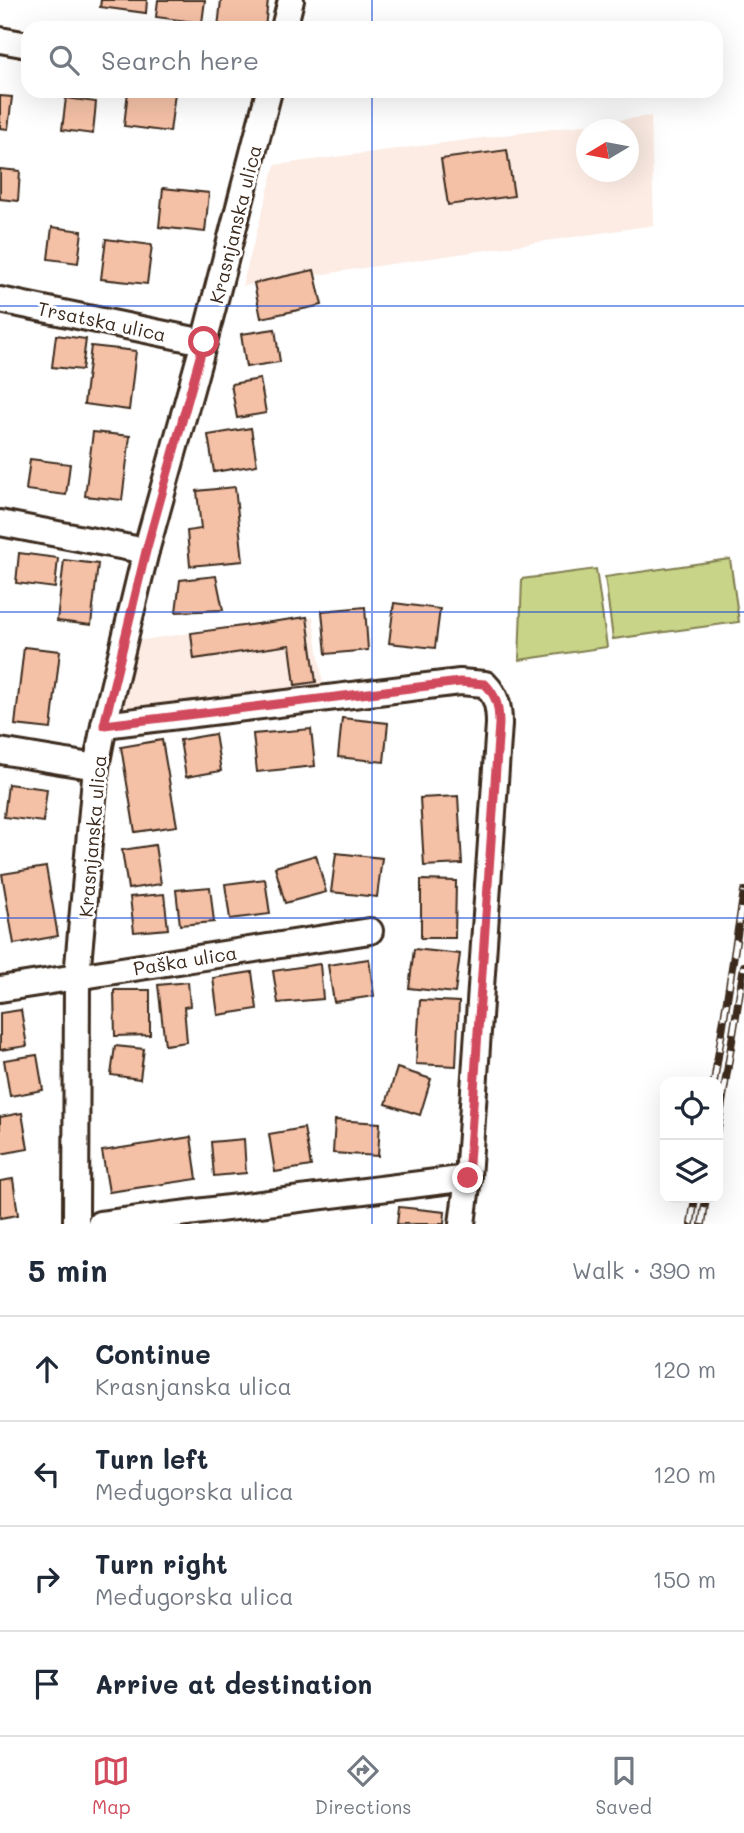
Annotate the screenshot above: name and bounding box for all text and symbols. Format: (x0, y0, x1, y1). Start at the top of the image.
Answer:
search box (21, 21, 723, 98)
icon: search (45, 41, 83, 79)
text: Search here (101, 43, 259, 77)
north arrow (576, 119, 639, 182)
street label: Krasnjanska ulica (203, 142, 267, 306)
street label: Trsatska ulica (35, 295, 169, 347)
route start (188, 326, 219, 357)
street label: Krasnjanska ulica (72, 754, 112, 918)
street label: Paška ulica (131, 939, 239, 981)
map controls (660, 1077, 723, 1203)
button: locate (660, 1077, 723, 1140)
button: layers (660, 1140, 723, 1203)
route end (452, 1162, 483, 1193)
text: 5 min (28, 1250, 108, 1290)
text: Walk · 390 m (572, 1255, 716, 1285)
text: Continue (95, 1337, 211, 1371)
icon: ahead (28, 1350, 66, 1388)
text: 120 m (653, 1354, 716, 1384)
text: Krasnjanska ulica (95, 1371, 292, 1401)
text: Turn left (95, 1442, 208, 1476)
icon: left (28, 1455, 66, 1493)
text: 120 m (653, 1459, 716, 1489)
text: Međugorska ulica (95, 1476, 294, 1506)
text: Turn right (95, 1547, 228, 1581)
icon: right (28, 1560, 66, 1598)
text: 150 m (652, 1564, 716, 1594)
text: Međugorska ulica (95, 1581, 294, 1611)
icon: arrive (28, 1665, 66, 1703)
text: Arrive at destination (95, 1667, 372, 1701)
tab: Map (92, 1752, 131, 1819)
tab: Directions (315, 1752, 411, 1819)
tab: Saved (596, 1752, 652, 1819)

